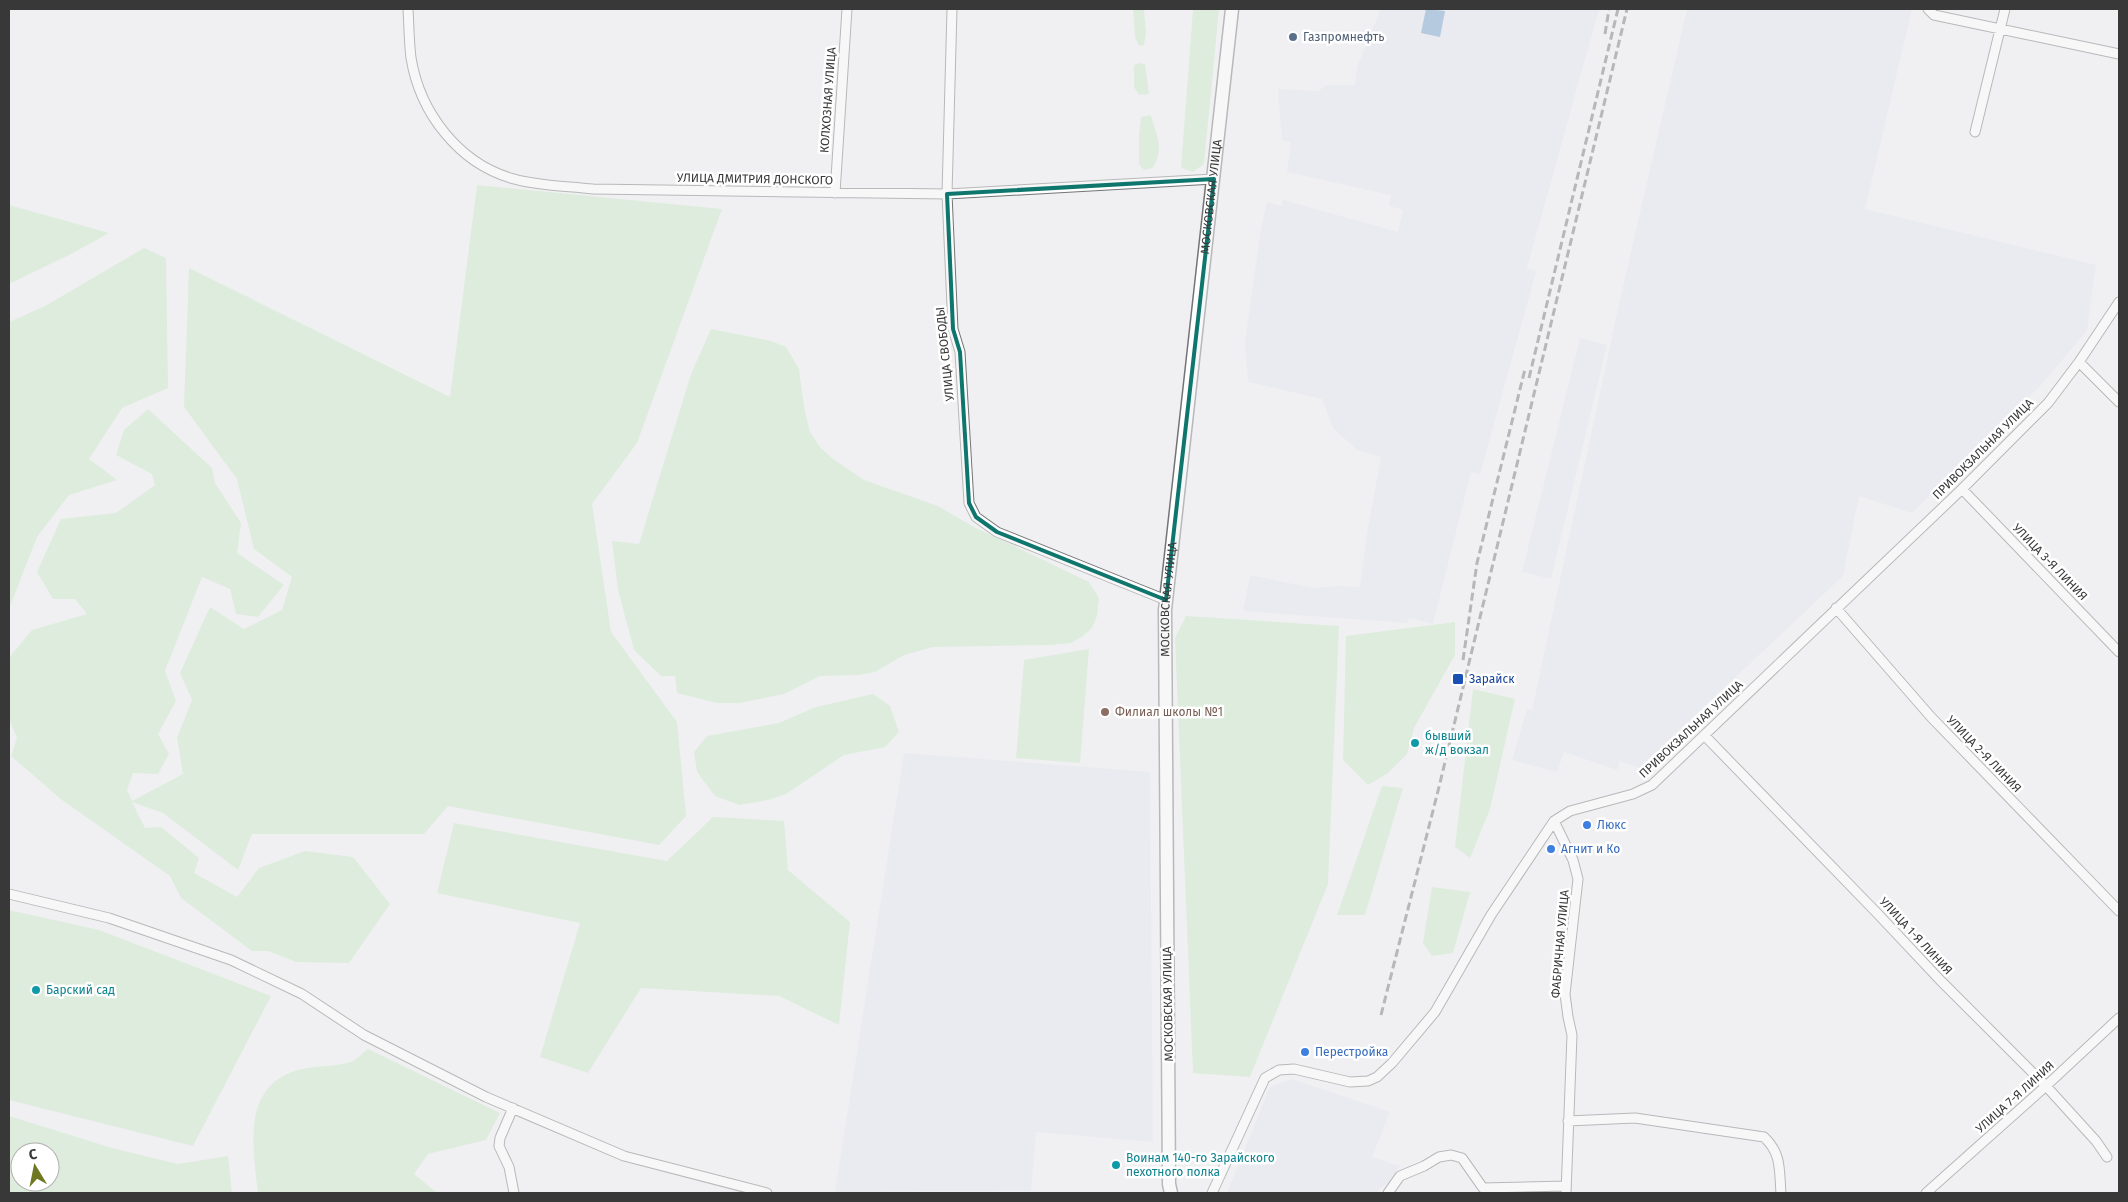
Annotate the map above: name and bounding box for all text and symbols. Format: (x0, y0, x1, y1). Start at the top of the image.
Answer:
place label: Газпромнефть (1303, 30, 1384, 44)
marker: Газпромнефть (1287, 31, 1299, 43)
street label: КОЛХОЗНАЯ УЛИЦА (817, 46, 839, 153)
street label: МОСКОВСКАЯ УЛИЦА (1198, 139, 1224, 255)
street label: УЛИЦА ДМИТРИЯ ДОНСКОГО (677, 171, 833, 187)
street label: УЛИЦА СВОБОДЫ (933, 306, 957, 402)
street label: ПРИВОКЗАЛЬНАЯ УЛИЦА (1930, 396, 2036, 502)
street label: УЛИЦА 3-Я ЛИНИЯ (2010, 521, 2090, 603)
street label: МОСКОВСКАЯ УЛИЦА (1158, 541, 1180, 657)
marker: Зарайск (1451, 672, 1465, 686)
place label: Зарайск (1469, 672, 1515, 686)
street label: ПРИВОКЗАЛЬНАЯ УЛИЦА (1636, 677, 1746, 781)
place label: Филиал школы №1 (1115, 705, 1223, 719)
marker: Филиал школы №1 (1099, 706, 1111, 718)
street label: УЛИЦА 2-Я ЛИНИЯ (1944, 713, 2024, 795)
place label: бывший ж/д вокзал (1425, 729, 1489, 757)
marker: бывший ж/д вокзал (1409, 737, 1421, 749)
place label: Люкс (1597, 818, 1626, 832)
marker: Люкс (1581, 819, 1593, 831)
place label: Агнит и Ко (1561, 842, 1620, 856)
marker: Агнит и Ко (1545, 843, 1557, 855)
street label: ФАБРИЧНАЯ УЛИЦА (1548, 889, 1572, 999)
street label: УЛИЦА 1-Я ЛИНИЯ (1877, 895, 1955, 977)
street label: МОСКОВСКАЯ УЛИЦА (1160, 946, 1176, 1062)
place label: Барский сад (46, 983, 115, 997)
marker: Барский сад (30, 984, 42, 996)
place label: Перестройка (1315, 1045, 1388, 1059)
marker: Перестройка (1299, 1046, 1311, 1058)
street label: УЛИЦА 7-Я ЛИНИЯ (1973, 1058, 2057, 1136)
north arrow (10, 1142, 60, 1192)
text: С (27, 1146, 38, 1164)
place label: Воинам 140-го Зарайского пехотного полка (1126, 1151, 1275, 1179)
marker: Воинам 140-го Зарайского пехотного полка (1110, 1159, 1122, 1171)

